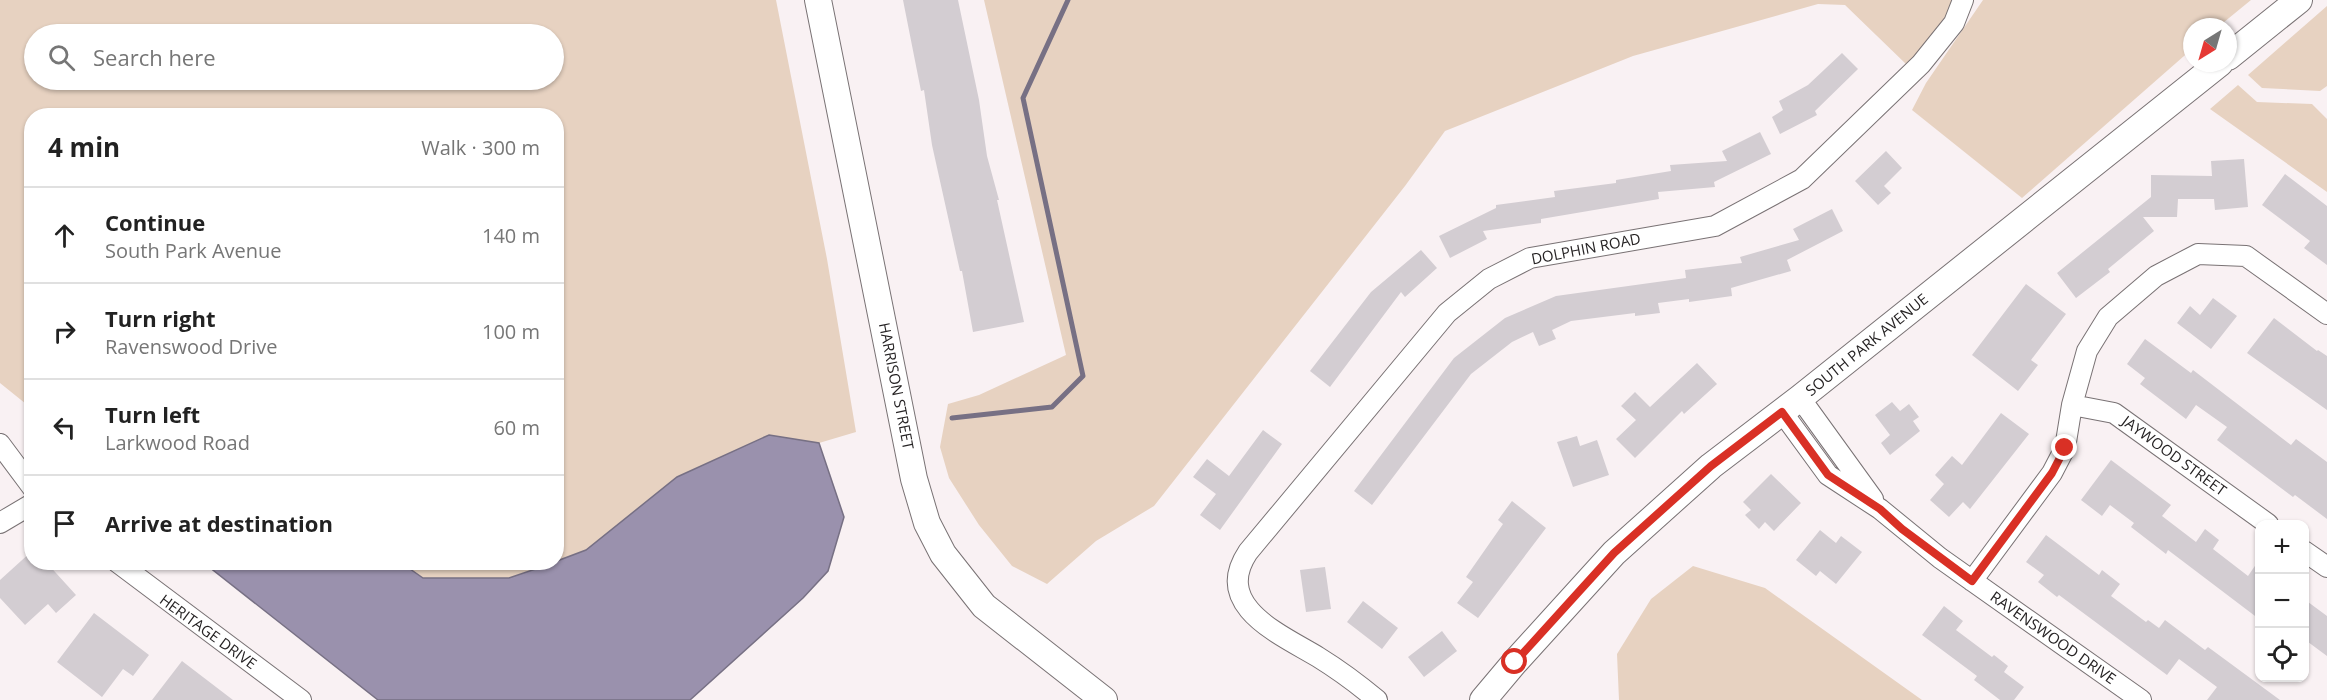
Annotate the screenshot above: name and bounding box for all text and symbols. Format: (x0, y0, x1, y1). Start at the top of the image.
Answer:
north arrow (2183, 18, 2237, 72)
search box (24, 24, 564, 90)
icon: search (45, 41, 78, 74)
text: Search here (93, 42, 216, 72)
text: 4 min (48, 129, 120, 165)
text: Walk · 300 m (421, 134, 540, 161)
text: Continue (105, 207, 205, 237)
icon: ahead (48, 219, 81, 252)
text: 140 m (482, 222, 540, 249)
street label: DOLPHIN ROAD (1529, 228, 1642, 268)
text: South Park Avenue (105, 237, 282, 264)
street label: SOUTH PARK AVENUE (1801, 289, 1932, 400)
text: Turn right (105, 303, 216, 333)
icon: right (48, 315, 81, 348)
text: 100 m (482, 318, 540, 345)
street label: HARRISON STREET (875, 321, 919, 452)
text: Ravenswood Drive (105, 333, 277, 360)
text: Turn left (105, 399, 200, 429)
street label: JAYWOOD STREET (2117, 409, 2231, 500)
icon: left (48, 411, 81, 444)
text: 60 m (493, 414, 540, 441)
text: Larkwood Road (105, 429, 250, 456)
route end (2051, 434, 2077, 460)
icon: arrive (48, 507, 81, 540)
text: Arrive at destination (105, 508, 333, 538)
map controls (2255, 520, 2309, 682)
button: + (2255, 520, 2309, 574)
button: − (2255, 574, 2309, 628)
street label: RAVENSWOOD DRIVE (1987, 586, 2120, 688)
street label: HERITAGE DRIVE (156, 589, 261, 673)
button: locate (2255, 628, 2309, 682)
route start (1501, 648, 1527, 674)

